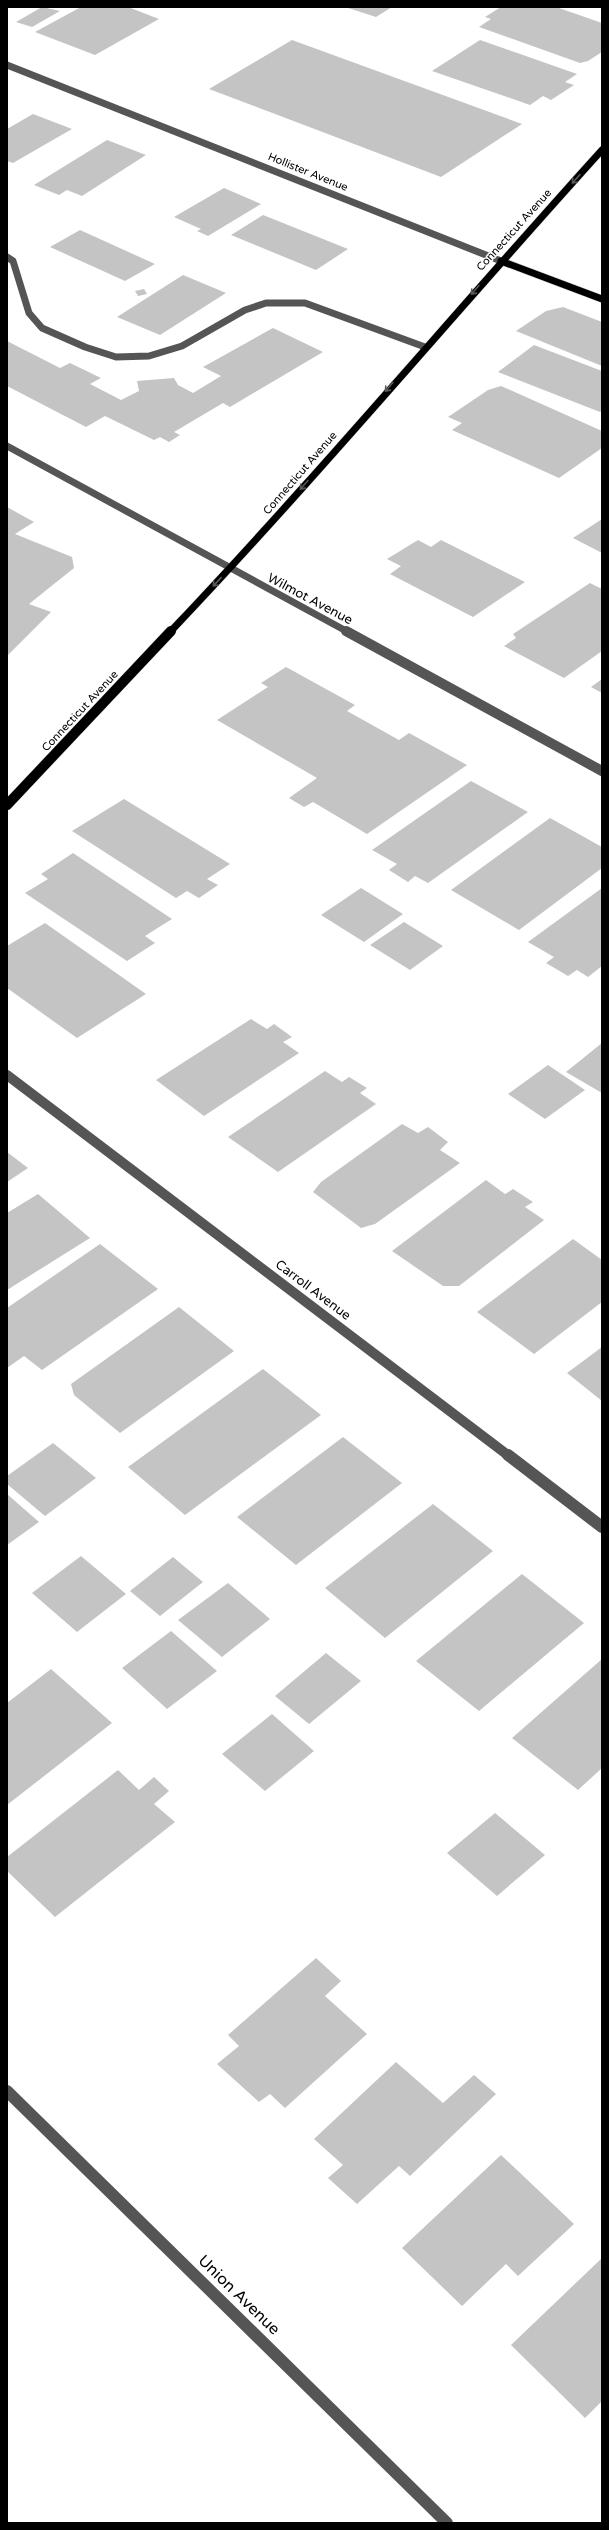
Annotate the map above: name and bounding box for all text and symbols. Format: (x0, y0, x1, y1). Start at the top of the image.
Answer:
street label: Hollister Avenue (266, 150, 350, 194)
one-way arrow (571, 173, 580, 184)
street label: Connecticut Avenue (474, 186, 554, 274)
one-way arrow (470, 285, 480, 295)
one-way arrow (385, 382, 394, 393)
street label: Connecticut Avenue (260, 429, 340, 517)
one-way arrow (299, 480, 308, 490)
street label: Wilmot Avenue (265, 570, 355, 628)
one-way arrow (213, 577, 222, 588)
street label: Connecticut Avenue (39, 668, 121, 754)
street label: Carroll Avenue (272, 1256, 354, 1324)
street label: Union Avenue (194, 2251, 284, 2339)

